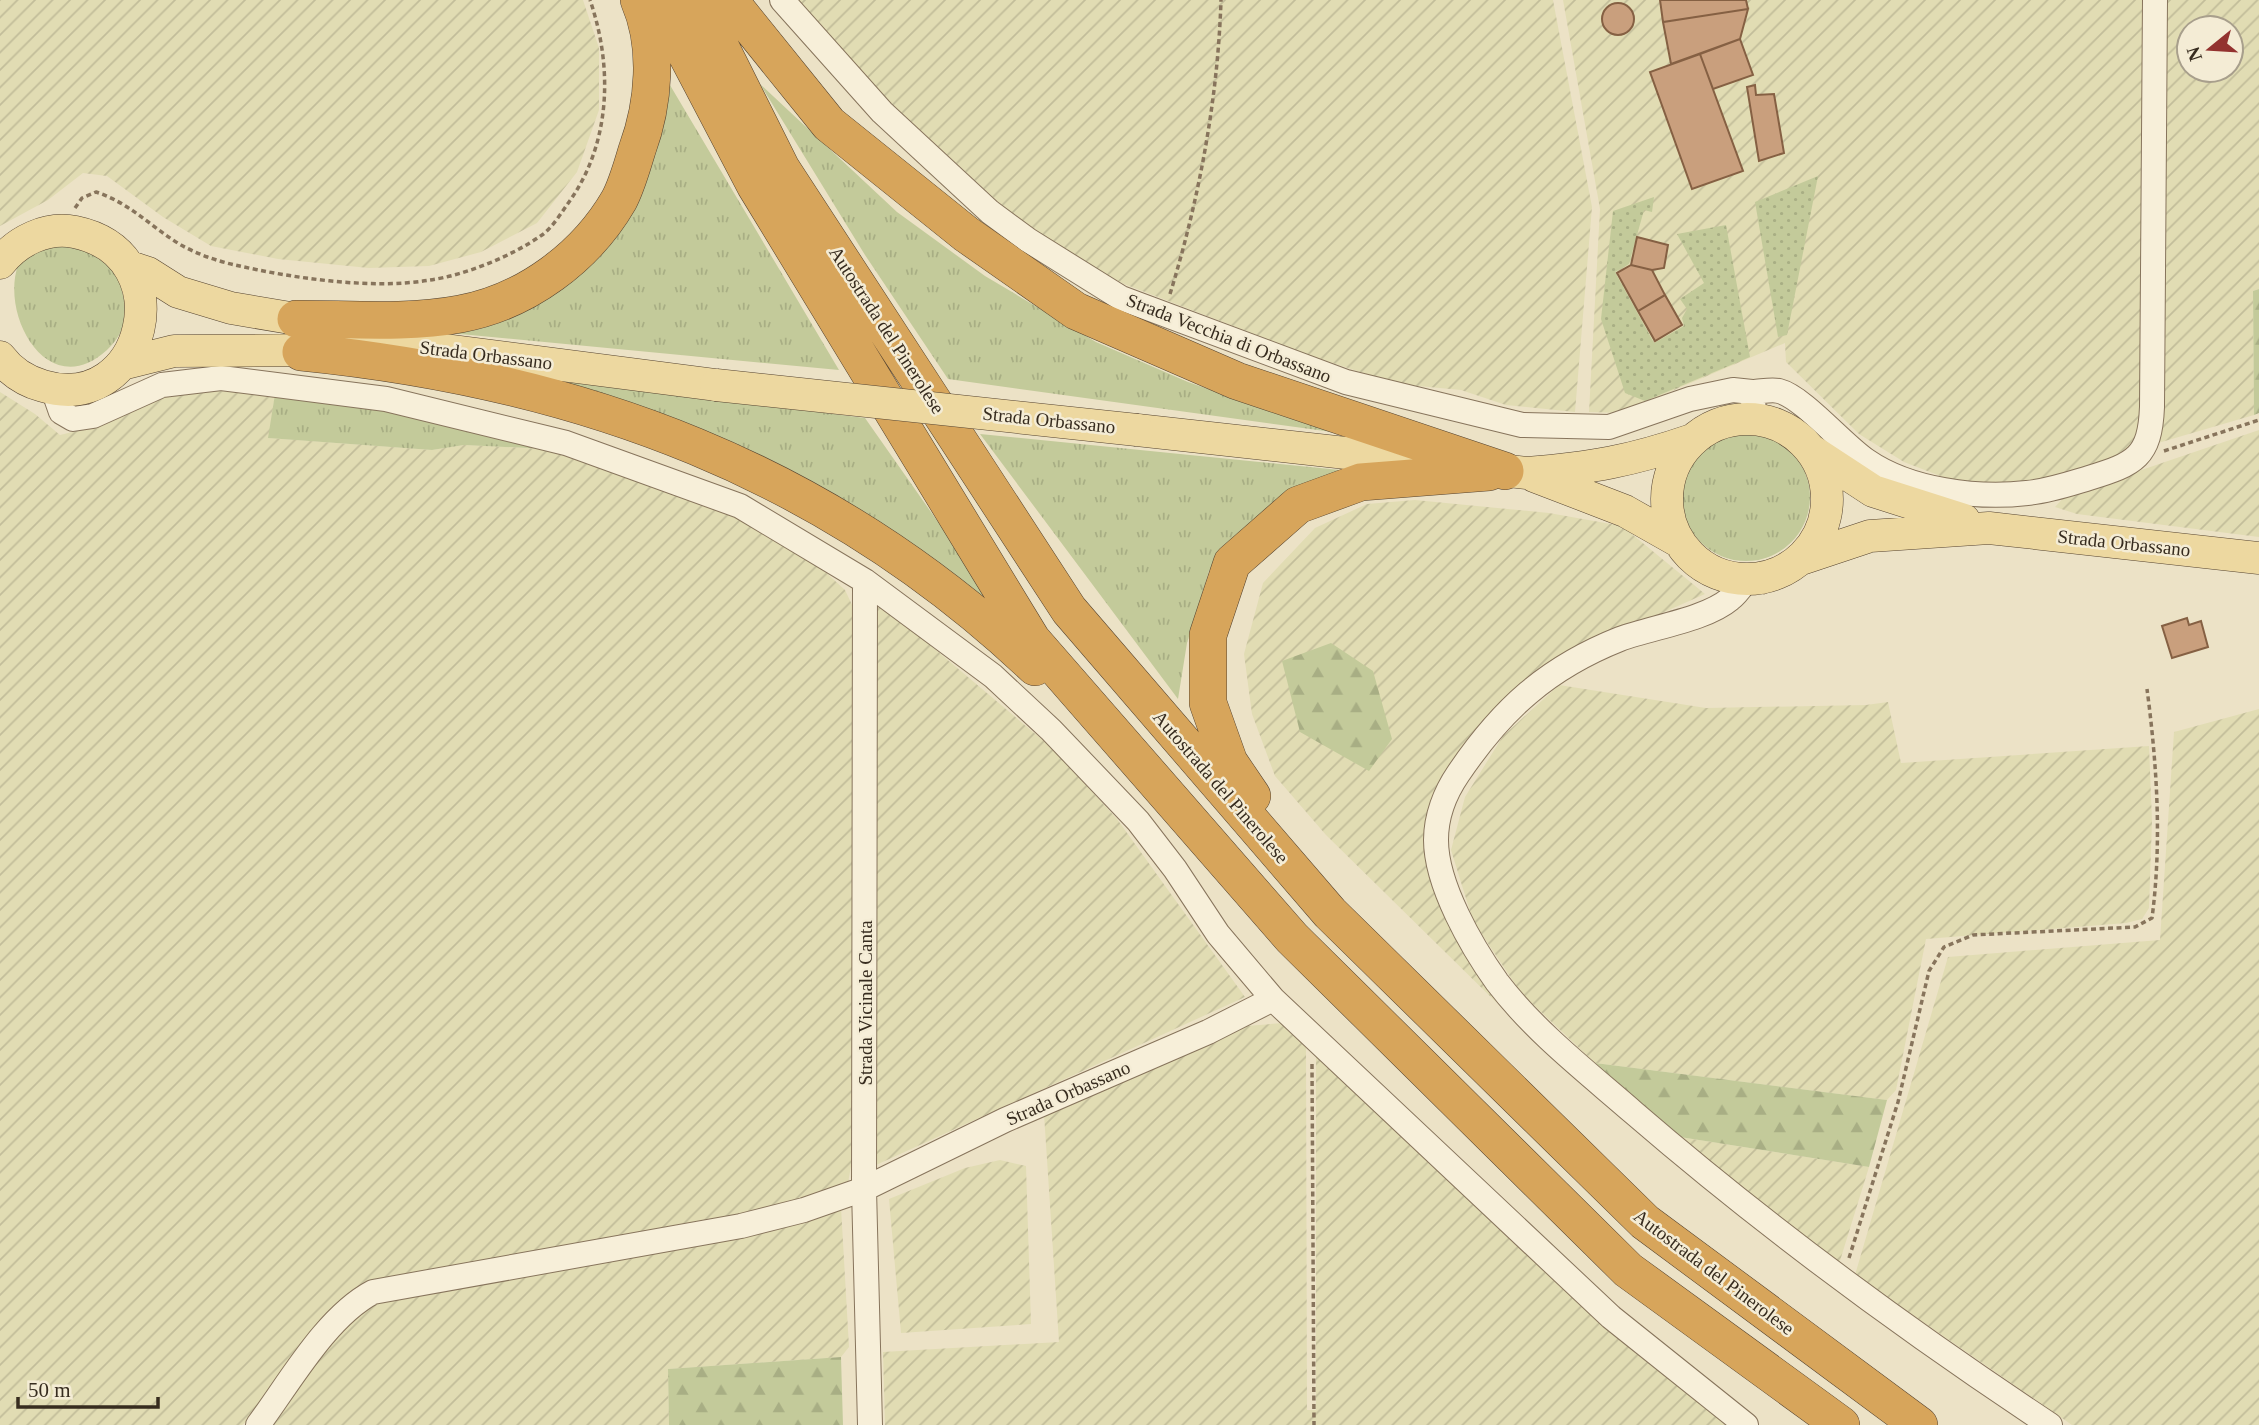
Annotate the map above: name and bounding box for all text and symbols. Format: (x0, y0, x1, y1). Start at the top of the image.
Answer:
north arrow (2175, 14, 2245, 84)
text: N (2182, 44, 2206, 64)
street label: Autostrada del Pinerolese (825, 242, 949, 418)
street label: Strada Vecchia di Orbassano (1124, 289, 1334, 387)
street label: Strada Orbassano (418, 336, 554, 374)
street label: Strada Orbassano (982, 403, 1116, 437)
street label: Strada Orbassano (2057, 526, 2191, 560)
street label: Autostrada del Pinerolese (1149, 706, 1293, 868)
street label: Strada Vicinale Canta (855, 920, 876, 1086)
street label: Strada Orbassano (1003, 1056, 1133, 1130)
street label: Autostrada del Pinerolese (1630, 1205, 1798, 1339)
scale bar (18, 1366, 158, 1410)
text: 50 m (28, 1378, 71, 1402)

